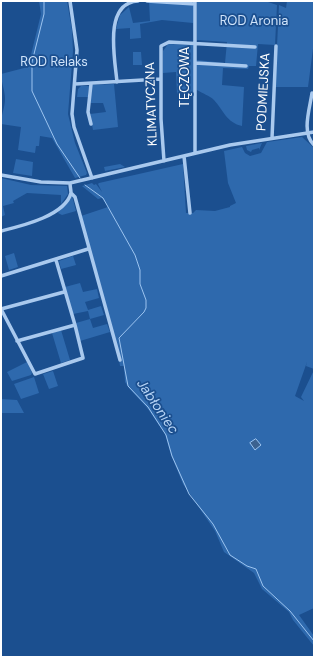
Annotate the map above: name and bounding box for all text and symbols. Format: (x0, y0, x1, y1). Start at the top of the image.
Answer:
park label: ROD Aronia (220, 14, 288, 30)
street label: TĘCZOWA (178, 47, 194, 107)
street label: PODMIEJSKA (254, 53, 274, 131)
park label: ROD Relaks (20, 55, 88, 71)
street label: KLIMATYCZNA (143, 62, 161, 146)
water label: Jabłoniec (133, 376, 181, 438)

